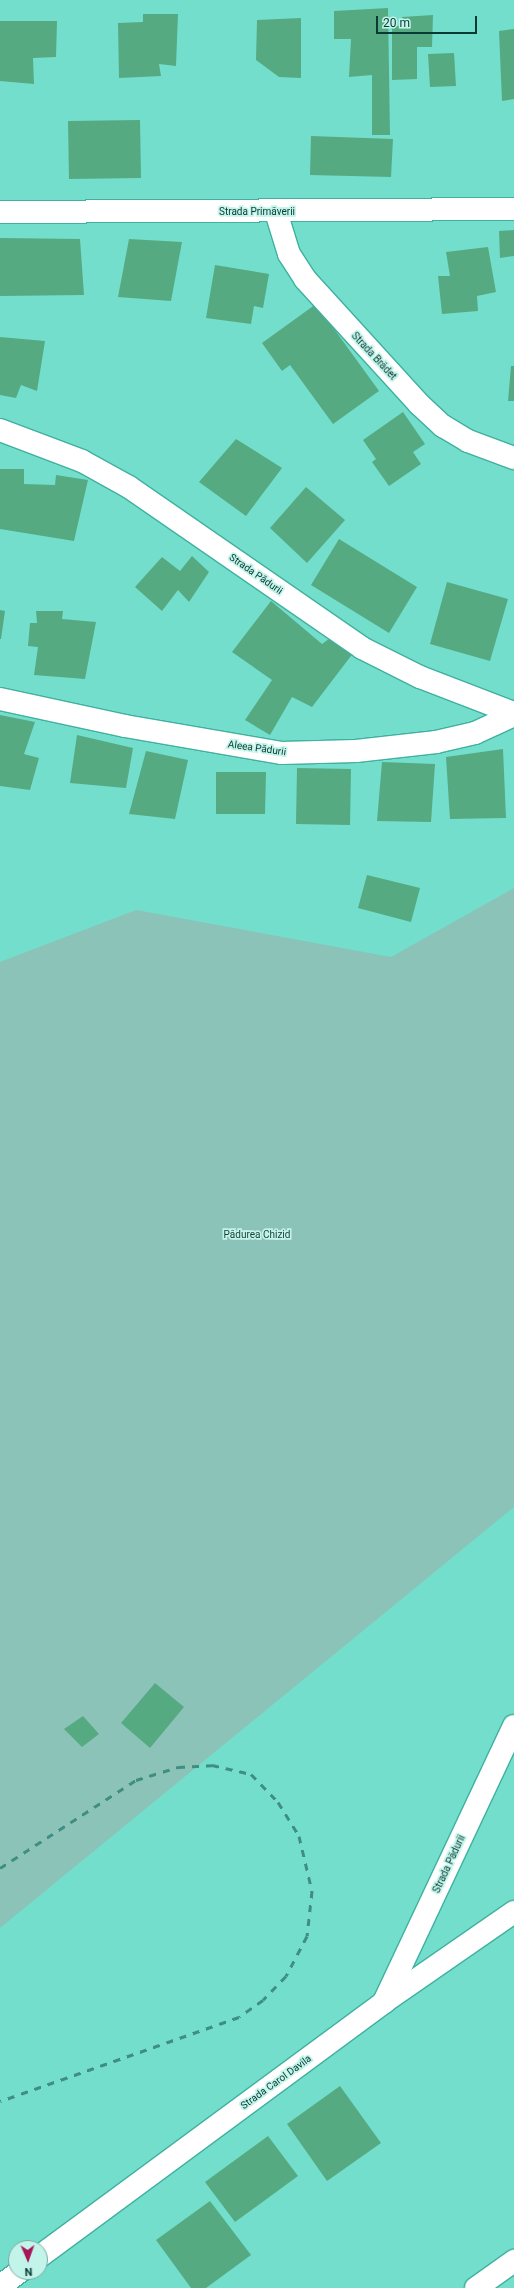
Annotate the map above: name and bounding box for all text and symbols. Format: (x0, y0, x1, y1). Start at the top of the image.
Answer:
scale bar (378, 8, 479, 34)
text: 20 m (383, 16, 410, 30)
street label: Strada Primăverii (219, 206, 295, 218)
street label: Strada Brădet (349, 330, 399, 382)
street label: Strada Pădurii (227, 551, 285, 597)
street label: Aleea Pădurii (227, 738, 287, 758)
park label: Pădurea Chizid (224, 1229, 290, 1241)
street label: Strada Pădurii (430, 1833, 468, 1895)
street label: Strada Carol Davila (238, 2052, 314, 2112)
north arrow (8, 2240, 48, 2280)
text: N (24, 2265, 33, 2278)

